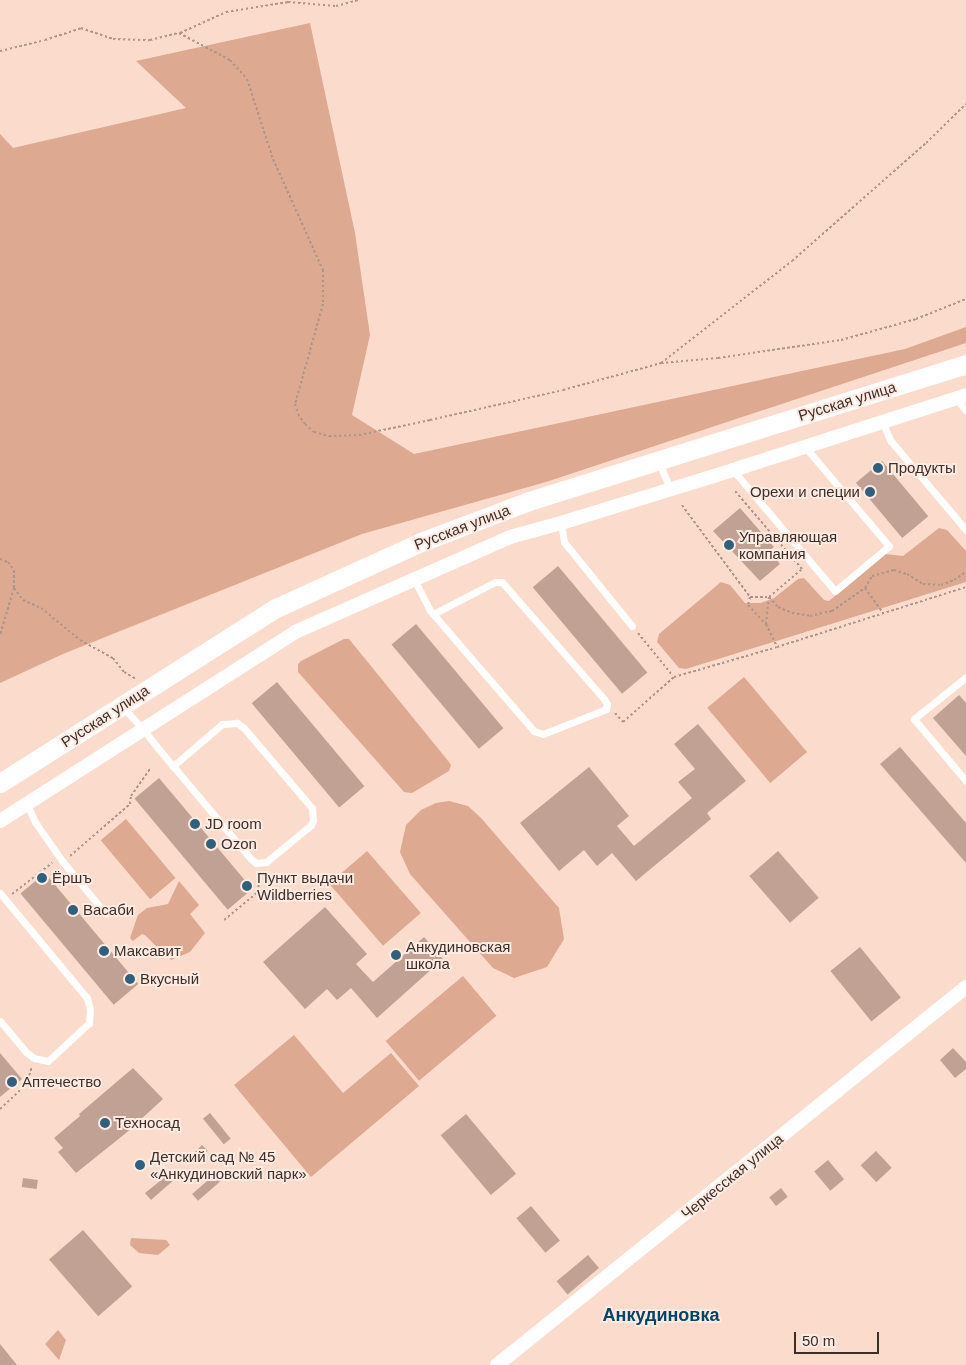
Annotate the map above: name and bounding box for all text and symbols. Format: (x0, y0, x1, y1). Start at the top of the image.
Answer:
street label: Русская улица (796, 378, 898, 424)
place label: Продукты (888, 459, 956, 477)
marker: Продукты (872, 462, 884, 474)
place label: Орехи и специи (750, 483, 860, 501)
marker: Орехи и специи (864, 486, 876, 498)
street label: Русская улица (412, 500, 512, 554)
place label: Управляющая компания (739, 527, 837, 562)
marker: Управляющая компания (723, 539, 735, 551)
street label: Русская улица (58, 681, 152, 751)
place label: JD room (205, 815, 262, 833)
marker: JD room (189, 818, 201, 830)
place label: Ozon (221, 835, 257, 853)
marker: Ozon (205, 838, 217, 850)
place label: Пункт выдачи Wildberries (257, 868, 353, 903)
place label: Ёршъ (52, 869, 92, 887)
marker: Ёршъ (36, 872, 48, 884)
marker: Пункт выдачи Wildberries (241, 880, 253, 892)
place label: Васаби (83, 901, 134, 919)
marker: Васаби (67, 904, 79, 916)
place label: Анкудиновская школа (406, 937, 510, 972)
place label: Максавит (114, 942, 181, 960)
marker: Максавит (98, 945, 110, 957)
marker: Анкудиновская школа (390, 949, 402, 961)
place label: Вкусный (140, 970, 199, 988)
marker: Вкусный (124, 973, 136, 985)
place label: Аптечество (22, 1073, 101, 1091)
marker: Аптечество (6, 1076, 18, 1088)
place label: Техносад (115, 1114, 180, 1132)
marker: Техносад (99, 1117, 111, 1129)
street label: Черкесская улица (678, 1130, 786, 1222)
place label: Детский сад № 45 «Анкудиновский парк» (150, 1147, 307, 1182)
marker: Детский сад № 45 «Анкудиновский парк» (134, 1159, 146, 1171)
district label: Анкудиновка (603, 1304, 719, 1326)
scale bar (796, 1322, 881, 1354)
text: 50 m (802, 1332, 835, 1349)

